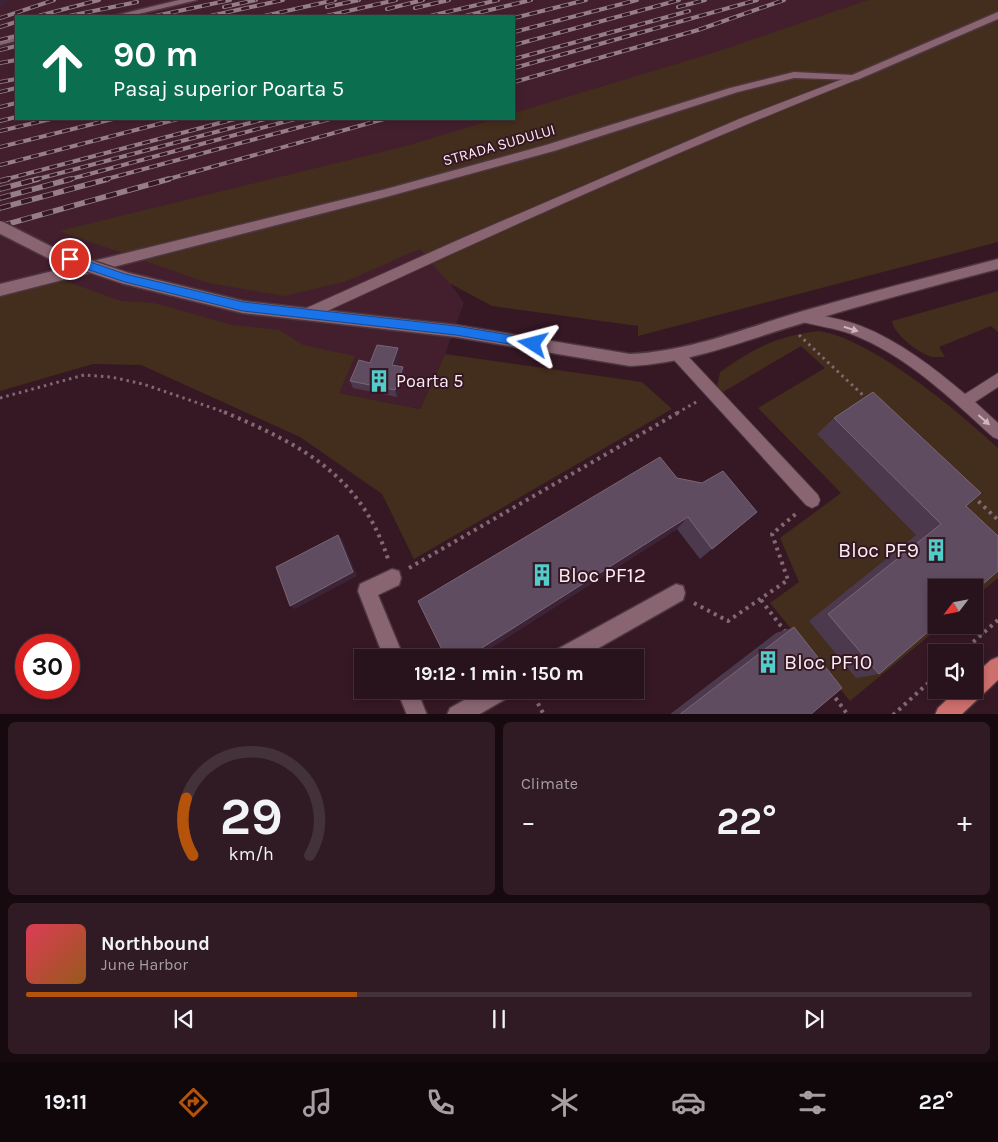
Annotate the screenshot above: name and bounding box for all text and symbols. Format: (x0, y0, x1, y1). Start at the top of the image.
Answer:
text: 90 m (113, 34, 199, 75)
icon: ahead (30, 35, 95, 100)
text: Pasaj superior Poarta 5 (113, 76, 344, 102)
street label: STRADA SUDULUI (441, 120, 557, 170)
pin (49, 238, 91, 280)
icon: arrive (56, 245, 84, 273)
position arrow (506, 317, 558, 369)
one-way arrow (844, 326, 859, 334)
building icon: Poarta 5 (366, 368, 392, 394)
place label: Poarta 5 (396, 370, 463, 392)
one-way arrow (978, 414, 991, 425)
building icon: Bloc PF9 (923, 537, 949, 563)
place label: Bloc PF9 (838, 538, 919, 562)
building icon: Bloc PF12 (529, 562, 555, 588)
place label: Bloc PF12 (558, 563, 646, 587)
north arrow (928, 579, 982, 634)
map controls (928, 579, 983, 699)
speed limit sign: 30 (15, 634, 80, 699)
button: sound (928, 644, 983, 699)
building icon: Bloc PF10 (755, 649, 781, 675)
place label: Bloc PF10 (784, 650, 872, 674)
text: 19:12 · 1 min · 150 m (414, 663, 584, 685)
text: Climate (521, 774, 578, 793)
text: 29 (220, 786, 283, 847)
text: 22° (716, 799, 777, 844)
text: − (521, 805, 536, 838)
text: + (957, 805, 972, 838)
text: km/h (229, 844, 274, 865)
text: Northbound (101, 933, 210, 955)
text: June Harbor (101, 955, 188, 974)
icon: previous (170, 1005, 198, 1033)
icon: pause (485, 1005, 513, 1033)
icon: next (800, 1005, 828, 1033)
icon: directions (176, 1085, 211, 1120)
icon: music (300, 1085, 335, 1120)
icon: phone (423, 1085, 458, 1120)
icon: climate (547, 1085, 582, 1120)
icon: car (671, 1085, 706, 1120)
icon: filters (795, 1085, 830, 1120)
text: 19:11 (44, 1089, 87, 1115)
text: 22° (918, 1089, 954, 1115)

